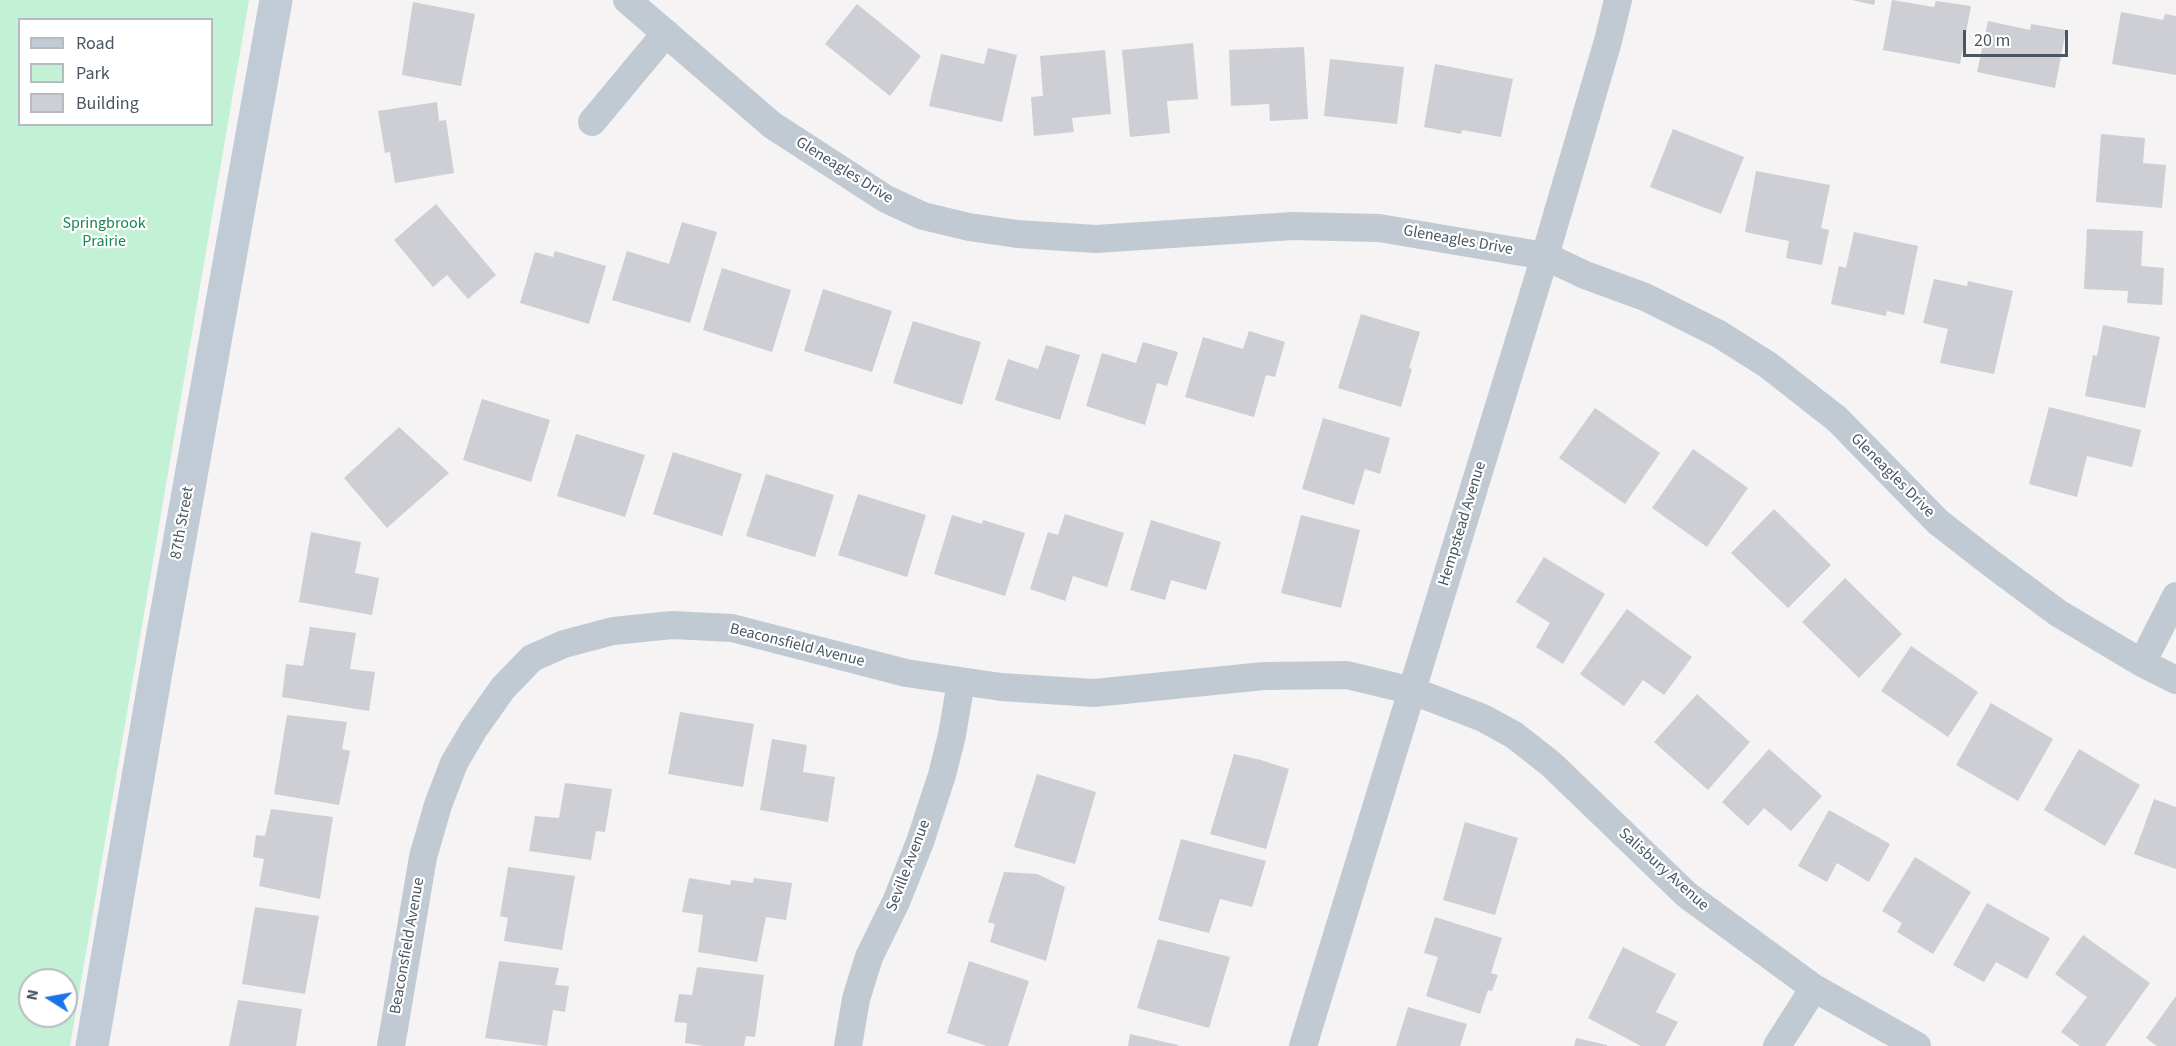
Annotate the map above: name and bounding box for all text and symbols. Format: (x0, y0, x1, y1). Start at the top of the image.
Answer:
legend (18, 18, 213, 126)
scale bar (1966, 18, 2071, 56)
text: 20 m (1974, 28, 2010, 53)
text: Road (76, 31, 115, 56)
text: Park (76, 61, 110, 86)
text: Building (76, 91, 139, 116)
street label: Gleneagles Drive (792, 133, 896, 209)
park label: Springbrook Prairie (62, 214, 146, 252)
street label: Gleneagles Drive (1402, 222, 1514, 260)
street label: Gleneagles Drive (1846, 430, 1938, 522)
street label: Hempstead Avenue (1435, 459, 1491, 589)
street label: 87th Street (167, 485, 199, 561)
street label: Beaconsfield Avenue (728, 620, 866, 672)
street label: Seville Avenue (883, 817, 935, 915)
street label: Salisbury Avenue (1614, 824, 1712, 916)
street label: Beaconsfield Avenue (387, 876, 429, 1016)
north arrow (18, 968, 78, 1028)
text: N (20, 988, 44, 1002)

